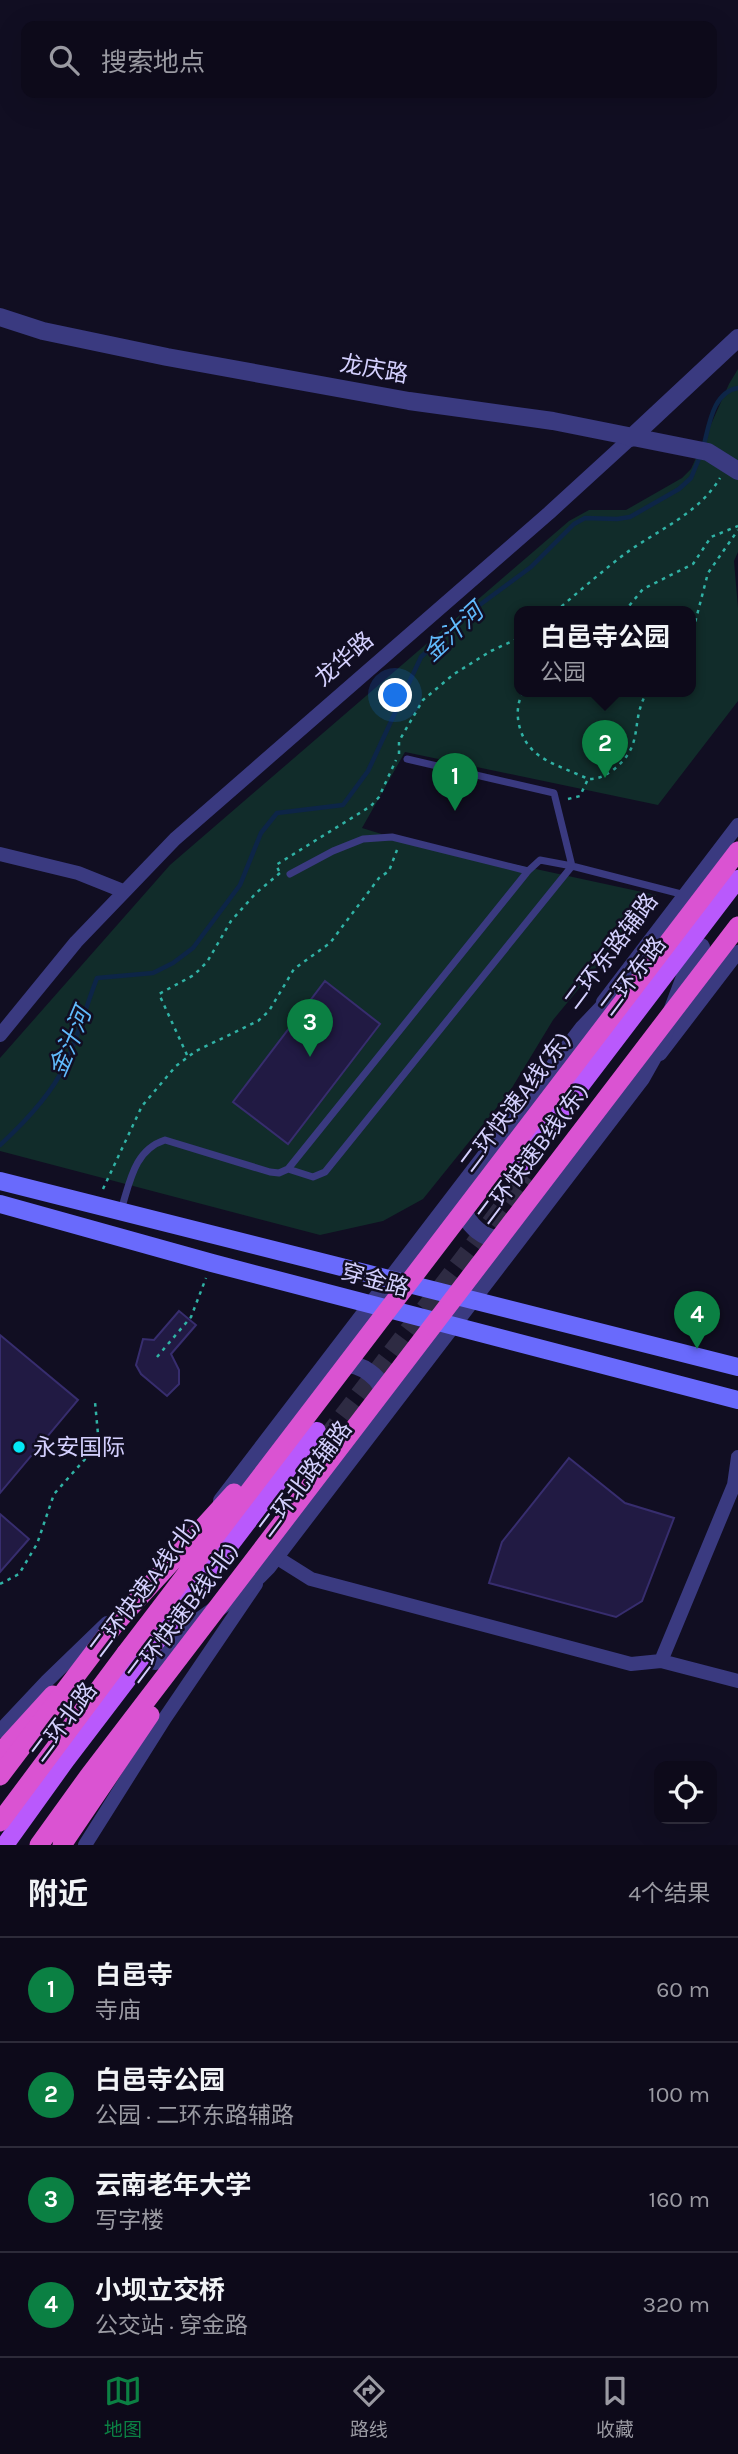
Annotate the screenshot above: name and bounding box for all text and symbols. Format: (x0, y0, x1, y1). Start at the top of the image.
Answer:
search box (21, 21, 717, 98)
icon: search (45, 41, 83, 79)
text: 搜索地点 (101, 47, 205, 78)
street label: 龙庆路 (338, 350, 410, 388)
water label: 金汁河 (417, 594, 492, 667)
popup (514, 606, 696, 697)
text: 白邑寺公园 (540, 622, 670, 653)
street label: 龙华路 (309, 626, 379, 692)
text: 公园 (540, 659, 586, 686)
your location (378, 678, 412, 712)
pin: 2 (582, 720, 628, 778)
pin: 1 (432, 753, 478, 811)
street label: 二环东路辅路 (558, 888, 664, 1014)
street label: 二环东路 (594, 931, 672, 1021)
pin: 3 (287, 999, 333, 1057)
water label: 金汁河 (43, 1000, 99, 1081)
street label: 二环快速A线(东) (455, 1027, 577, 1177)
street label: 二环快速B线(东) (471, 1079, 595, 1229)
street label: 穿金路 (338, 1258, 412, 1302)
pin: 4 (674, 1291, 720, 1349)
street label: 二环北路辅路 (253, 1416, 357, 1542)
place label: 永安国际 (33, 1434, 125, 1461)
marker: 永安国际 (11, 1439, 27, 1455)
street label: 二环快速A线(北) (84, 1512, 206, 1662)
street label: 二环快速B线(北) (121, 1538, 245, 1688)
street label: 二环北路 (26, 1677, 102, 1767)
map controls (654, 1761, 717, 1824)
button: locate (654, 1761, 717, 1824)
text: 附近 (28, 1876, 88, 1912)
text: 4个结果 (628, 1880, 710, 1907)
text: 白邑寺 (95, 1960, 173, 1991)
text: 1 (47, 1976, 55, 2003)
text: 60 m (656, 1976, 710, 2003)
text: 寺庙 (95, 1997, 141, 2024)
text: 白邑寺公园 (95, 2065, 225, 2096)
text: 2 (44, 2081, 58, 2108)
text: 100 m (648, 2081, 710, 2108)
text: 公园 · 二环东路辅路 (95, 2102, 294, 2129)
text: 云南老年大学 (95, 2170, 251, 2201)
text: 3 (44, 2186, 58, 2213)
text: 160 m (649, 2186, 710, 2213)
text: 写字楼 (95, 2207, 164, 2234)
text: 小坝立交桥 (95, 2275, 225, 2306)
text: 4 (44, 2291, 58, 2318)
text: 320 m (642, 2291, 710, 2318)
text: 公交站 · 穿金路 (95, 2312, 248, 2339)
tab: 地图 (104, 2372, 142, 2441)
tab: 路线 (350, 2372, 388, 2441)
tab: 收藏 (596, 2372, 634, 2441)

